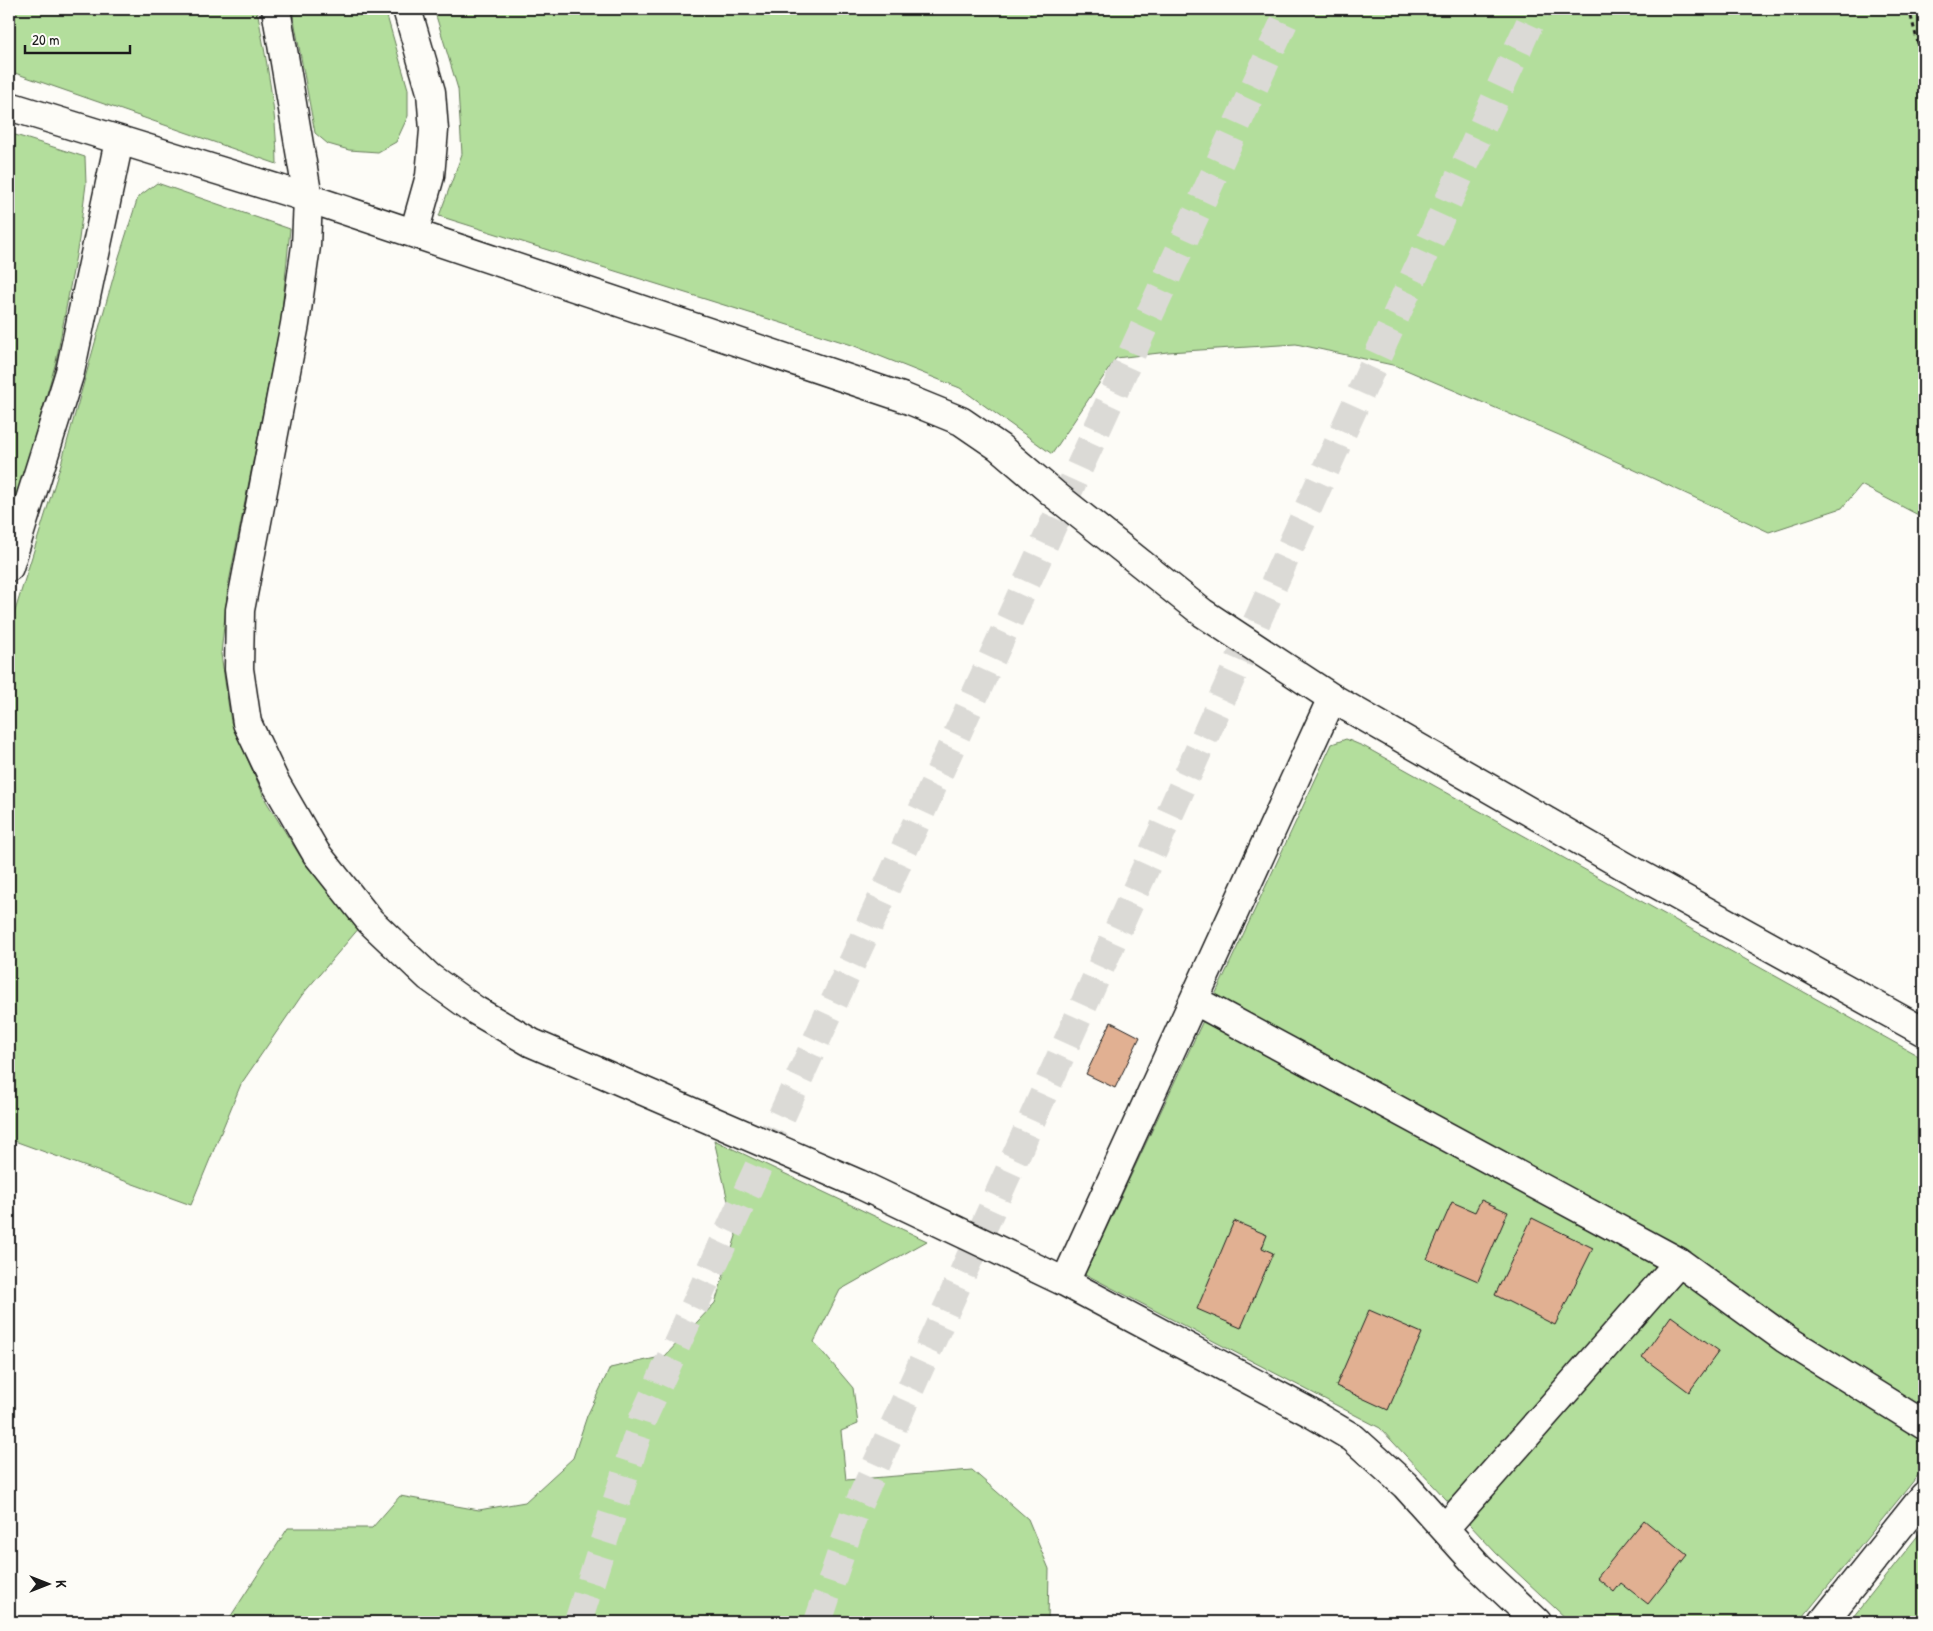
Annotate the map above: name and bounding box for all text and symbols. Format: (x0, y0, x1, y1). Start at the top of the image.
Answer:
scale bar (25, 22, 130, 54)
text: 20 m (32, 29, 59, 50)
north arrow (22, 1558, 72, 1608)
text: K (52, 1580, 71, 1588)

